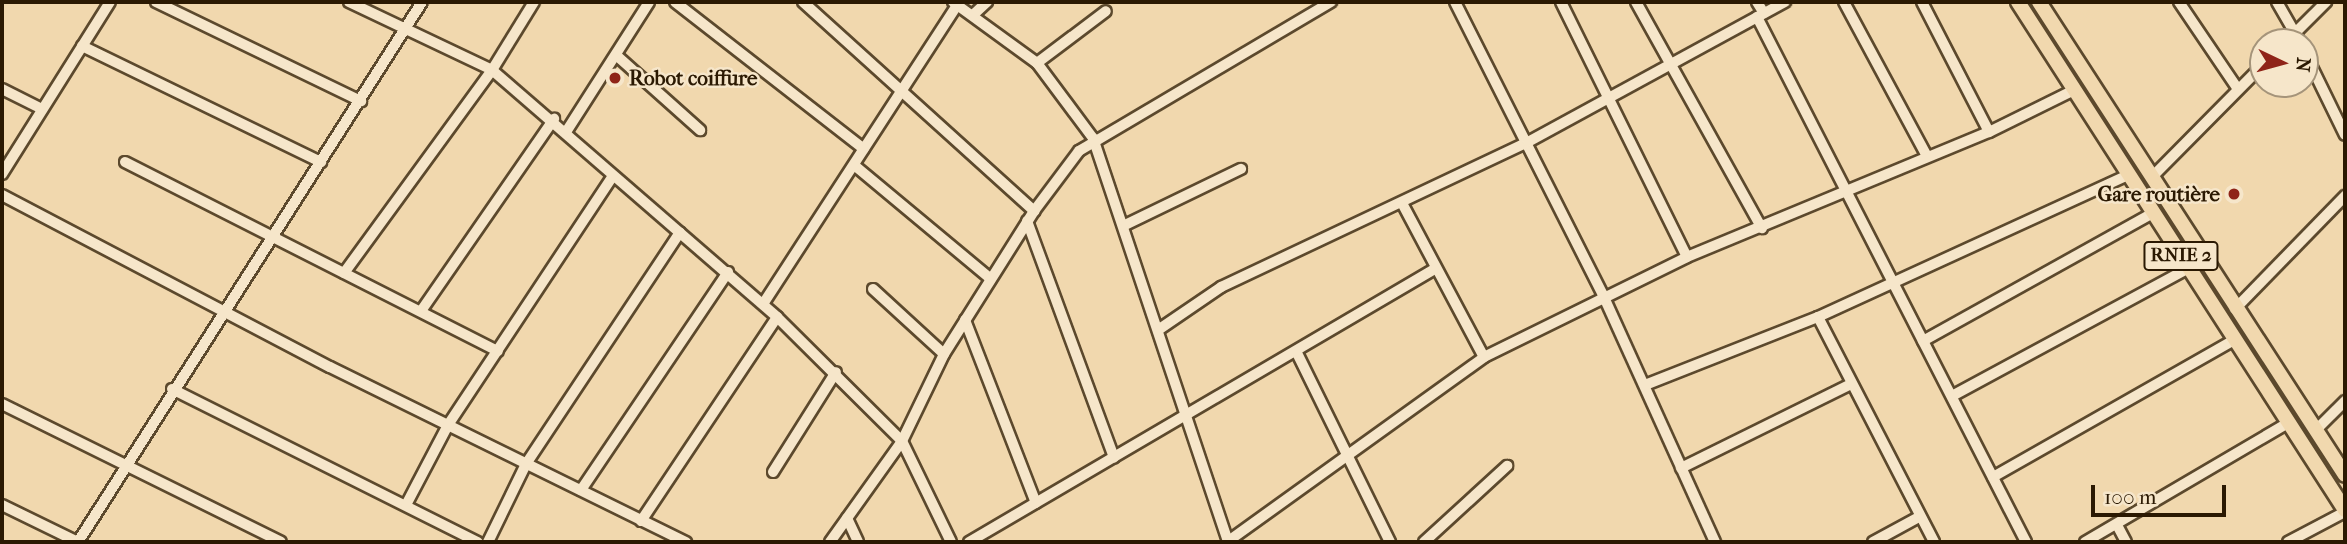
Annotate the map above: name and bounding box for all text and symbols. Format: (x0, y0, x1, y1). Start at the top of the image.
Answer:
north arrow (2249, 28, 2319, 98)
text: N (2291, 57, 2315, 73)
place label: Robot coiffure (629, 65, 757, 91)
marker: Robot coiffure (607, 70, 623, 86)
place label: Gare routière (2098, 181, 2220, 207)
marker: Gare routière (2226, 186, 2242, 202)
road number: RNIE 2 (2142, 240, 2220, 272)
scale bar (2095, 470, 2230, 514)
text: 100 m (2104, 485, 2157, 509)

